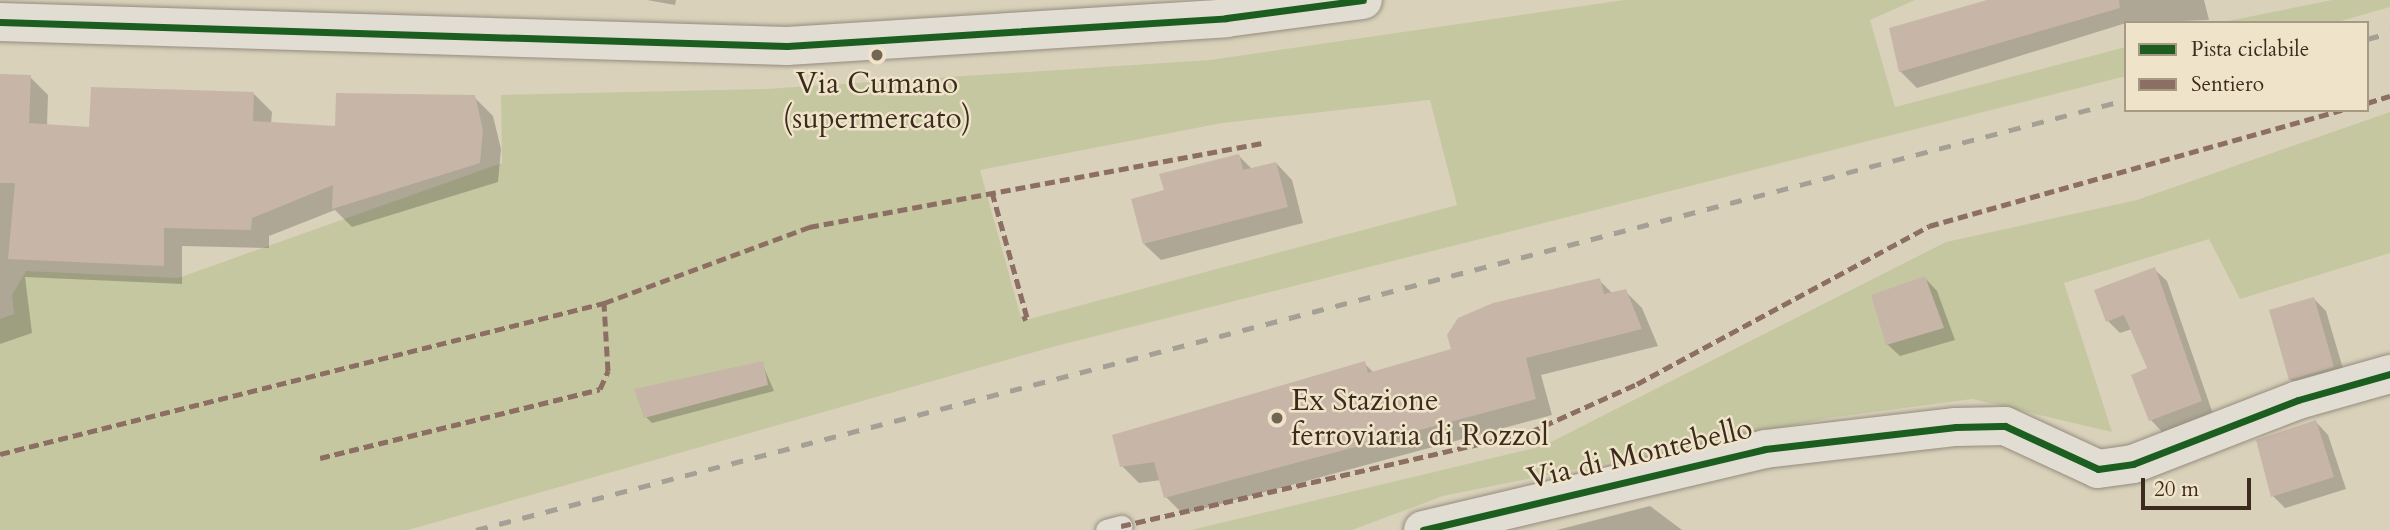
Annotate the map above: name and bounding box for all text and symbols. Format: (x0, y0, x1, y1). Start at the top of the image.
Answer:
legend (2124, 21, 2369, 112)
text: Pista ciclabile (2191, 35, 2309, 64)
marker: Via Cumano (supermercato) (869, 47, 885, 63)
place label: Via Cumano (supermercato) (783, 66, 971, 136)
text: Sentiero (2191, 70, 2264, 99)
place label: Ex Stazione ferroviaria di Rozzol (1291, 383, 1549, 453)
marker: Ex Stazione ferroviaria di Rozzol (1269, 410, 1285, 426)
street label: Via di Montebello (1524, 411, 1756, 497)
scale bar (2145, 463, 2255, 507)
text: 20 m (2154, 475, 2199, 504)

